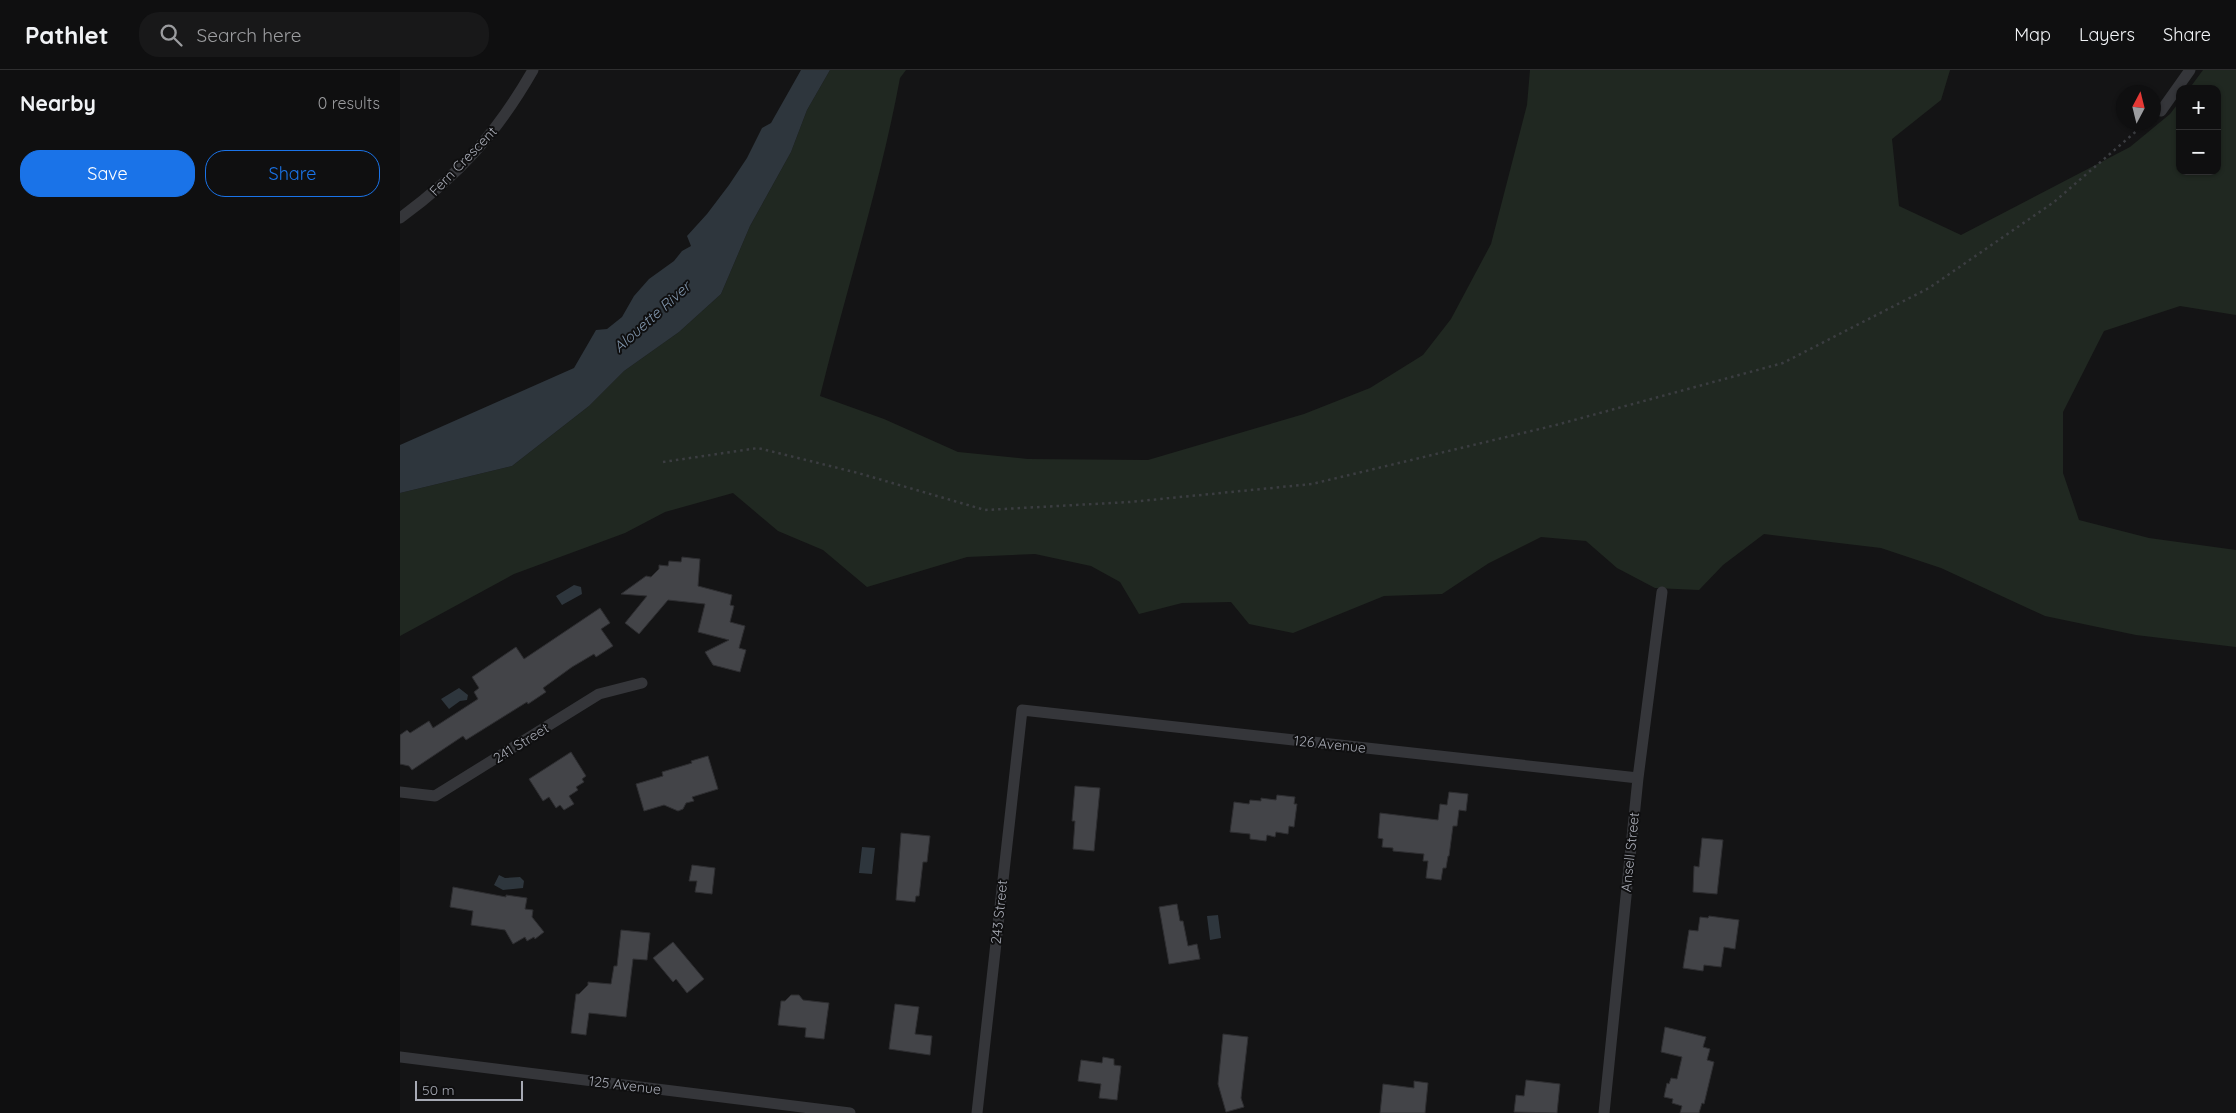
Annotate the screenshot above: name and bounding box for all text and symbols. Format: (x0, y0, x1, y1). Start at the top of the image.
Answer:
search box (139, 12, 489, 57)
text: Pathlet (25, 20, 109, 50)
icon: search (157, 21, 185, 49)
text: Search here (197, 23, 301, 47)
text: Map (2014, 23, 2051, 46)
text: Layers (2079, 23, 2135, 46)
text: Share (2163, 23, 2211, 46)
north arrow (2116, 85, 2161, 130)
map controls (2176, 85, 2221, 175)
button: + (2176, 85, 2221, 130)
text: Nearby (20, 90, 96, 116)
text: 0 results (318, 93, 380, 113)
street label: Fern Crescent (425, 122, 501, 199)
button: − (2176, 130, 2221, 175)
button: Save (20, 150, 195, 197)
button: Share (205, 150, 380, 197)
water label: Alouette River (609, 276, 696, 356)
street label: 241 Street (490, 719, 552, 767)
street label: 126 Avenue (1293, 731, 1367, 757)
street label: Ansell Street (1617, 811, 1643, 893)
street label: 243 Street (987, 879, 1011, 945)
street label: 125 Avenue (588, 1072, 662, 1098)
scale bar (415, 1078, 522, 1101)
text: 50 m (422, 1081, 455, 1099)

